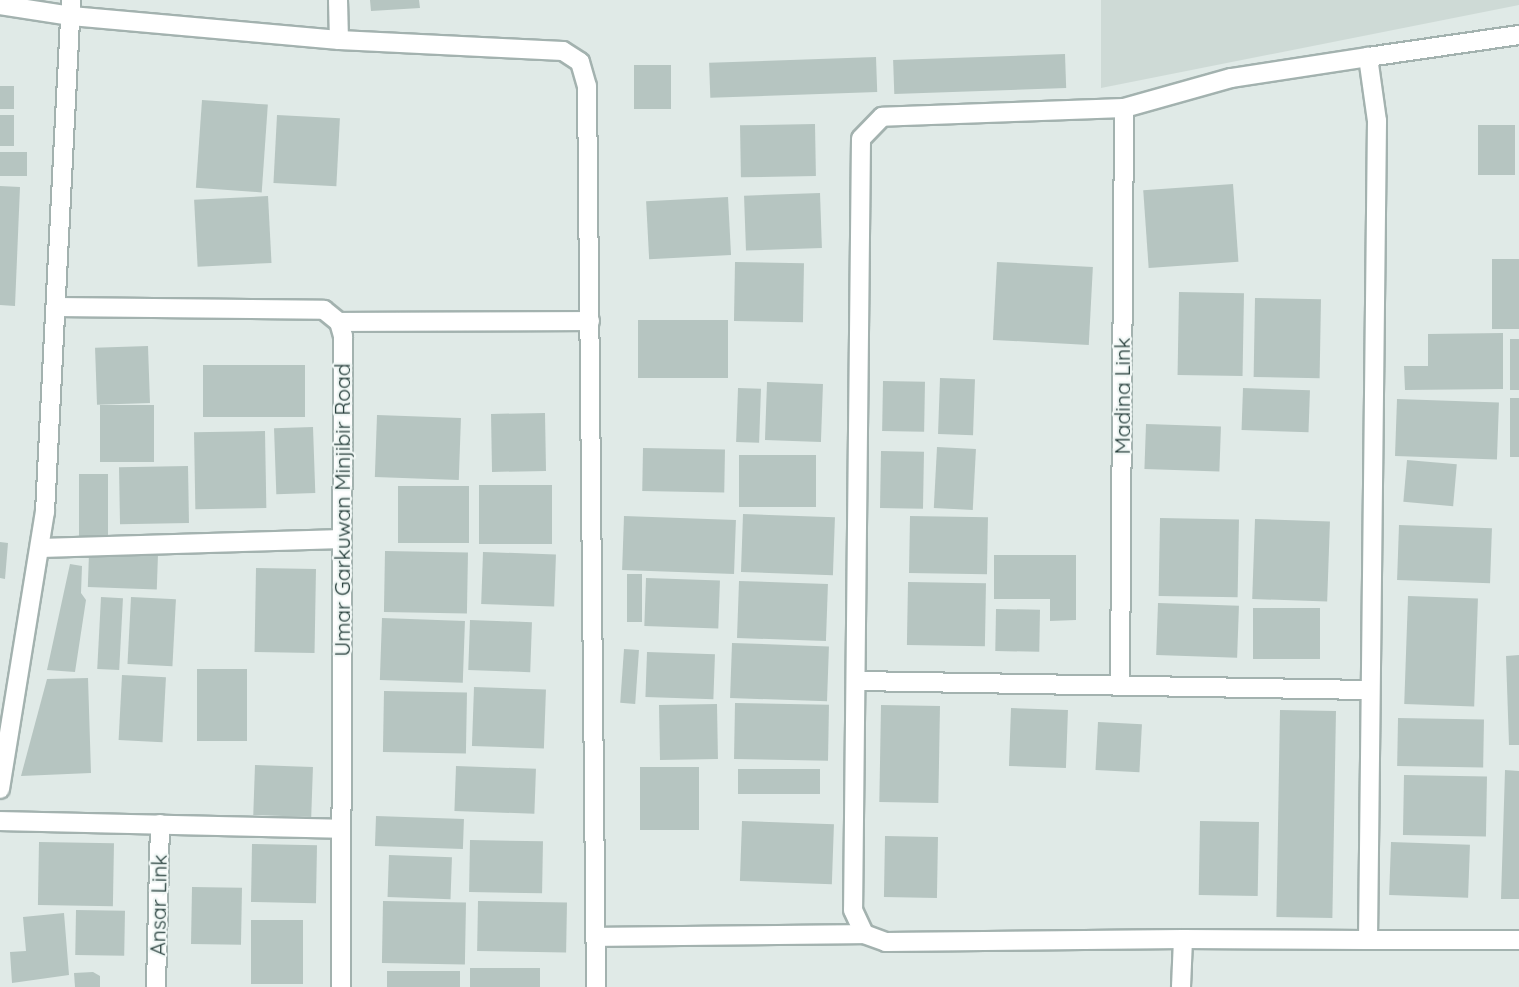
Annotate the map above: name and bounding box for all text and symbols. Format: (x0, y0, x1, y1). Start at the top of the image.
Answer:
street label: Madina Link (1109, 338, 1135, 454)
street label: Umar Garkuwan Minjibir Road (329, 363, 355, 657)
street label: Ansar Link (145, 854, 171, 956)

